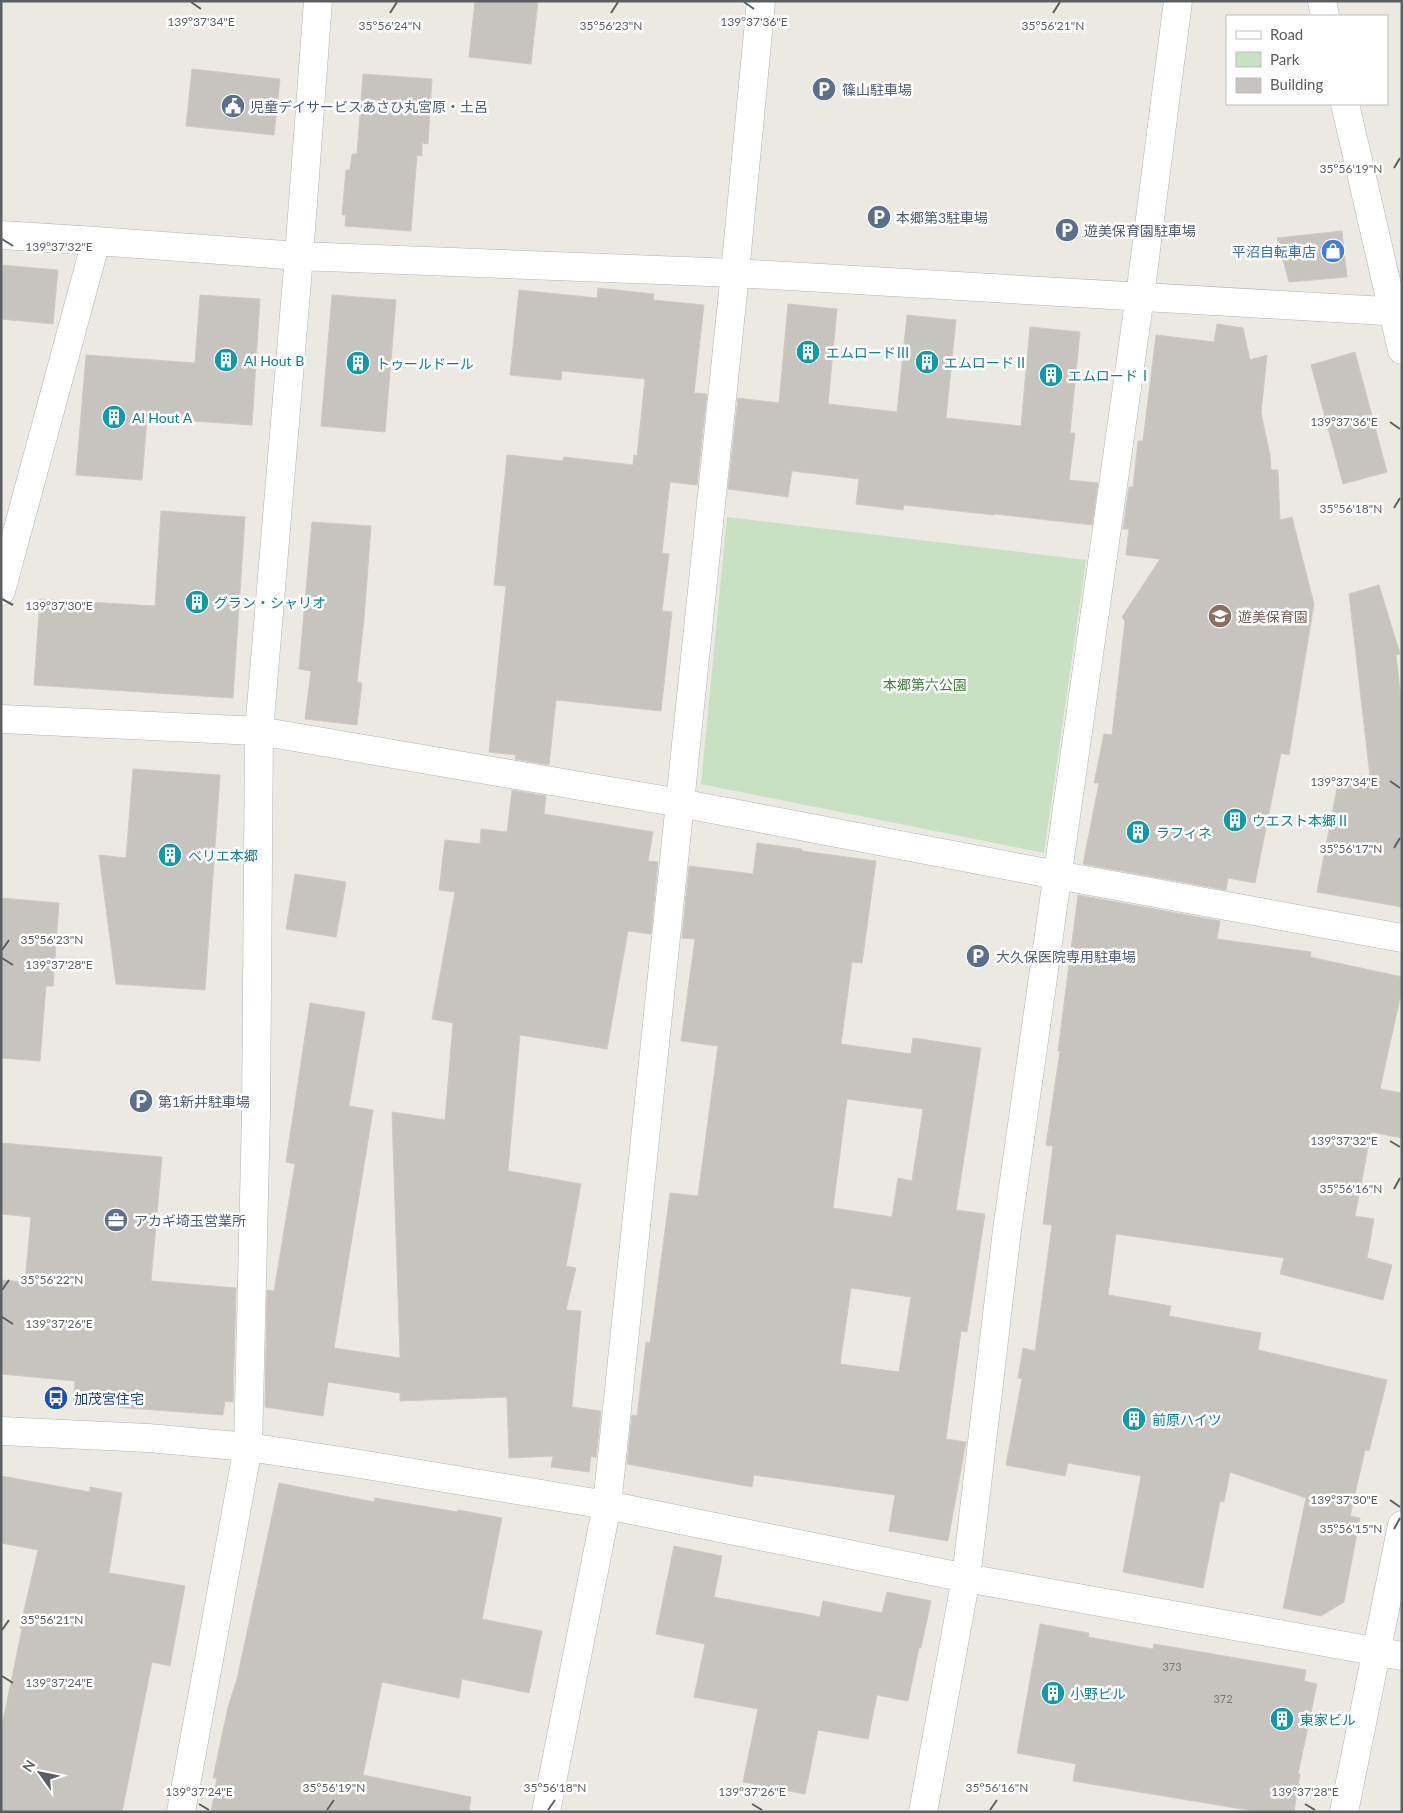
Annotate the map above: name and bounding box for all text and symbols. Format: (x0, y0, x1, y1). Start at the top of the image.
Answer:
text: 139°37'34"E (167, 14, 235, 29)
text: 139°37'36"E (720, 14, 788, 29)
legend (1226, 15, 1388, 105)
text: 35°56'24"N (359, 18, 421, 33)
text: 35°56'23"N (580, 18, 642, 33)
text: 35°56'21"N (1022, 18, 1084, 33)
text: Road (1270, 25, 1303, 43)
text: Park (1270, 50, 1300, 68)
text: Building (1270, 75, 1323, 93)
parking icon: 篠山駐車場 (811, 76, 837, 102)
place label: 篠山駐車場 (842, 81, 912, 98)
public building icon: 児童デイサービスあさひ丸宮原・土呂 (220, 93, 246, 119)
place label: 児童デイサービスあさひ丸宮原・土呂 (250, 98, 488, 115)
text: 35°56'19"N (1320, 161, 1382, 176)
parking icon: 本郷第3駐車場 (866, 204, 892, 230)
place label: 本郷第3駐車場 (896, 209, 988, 226)
parking icon: 遊美保育園駐車場 (1054, 217, 1080, 243)
place label: 遊美保育園駐車場 (1084, 222, 1196, 239)
shop icon: 平沼自転車店 (1320, 238, 1346, 264)
text: 139°37'32"E (25, 239, 93, 254)
place label: 平沼自転車店 (1232, 243, 1316, 260)
building icon: エムロードⅢ (795, 339, 821, 365)
place label: エムロードⅢ (826, 344, 910, 361)
building icon: Al Hout B (213, 347, 239, 373)
building icon: エムロードⅡ (914, 349, 940, 375)
building icon: トゥールドール (345, 350, 371, 376)
place label: Al Hout B (244, 352, 304, 369)
place label: エムロードⅡ (944, 354, 1028, 371)
place label: トゥールドール (376, 355, 474, 372)
building icon: エムロードⅠ (1038, 362, 1064, 388)
place label: エムロードⅠ (1068, 367, 1152, 384)
building icon: Al Hout A (101, 404, 127, 430)
place label: Al Hout A (132, 409, 193, 426)
text: 139°37'36"E (1310, 414, 1378, 429)
text: 35°56'18"N (1320, 501, 1382, 516)
building icon: グラン・シャリオ (184, 589, 210, 615)
place label: グラン・シャリオ (214, 594, 326, 611)
text: 139°37'30"E (25, 598, 93, 613)
school or university icon: 遊美保育園 (1207, 603, 1233, 629)
place label: 遊美保育園 (1238, 608, 1308, 625)
park label: 本郷第六公園 (883, 676, 967, 693)
text: 139°37'34"E (1310, 774, 1378, 789)
building icon: ウエスト本郷Ⅱ (1222, 807, 1248, 833)
place label: ウエスト本郷Ⅱ (1252, 812, 1350, 829)
building icon: ラフィネ (1125, 819, 1151, 845)
place label: ラフィネ (1156, 824, 1212, 841)
text: 35°56'17"N (1320, 841, 1382, 856)
building icon: ベリエ本郷 (157, 842, 183, 868)
place label: ベリエ本郷 (188, 847, 258, 864)
text: 35°56'23"N (21, 932, 83, 947)
parking icon: 大久保医院専用駐車場 (965, 943, 991, 969)
place label: 大久保医院専用駐車場 (996, 948, 1136, 965)
text: 139°37'28"E (25, 957, 93, 972)
parking icon: 第1新井駐車場 (128, 1088, 154, 1114)
place label: 第1新井駐車場 (158, 1093, 250, 1110)
text: 139°37'32"E (1310, 1133, 1378, 1148)
text: 35°56'16"N (1320, 1181, 1382, 1196)
office icon: アカギ埼玉営業所 (103, 1207, 129, 1233)
place label: アカギ埼玉営業所 (134, 1212, 246, 1229)
text: 35°56'22"N (21, 1272, 83, 1287)
text: 139°37'26"E (25, 1316, 93, 1331)
bus stop icon: 加茂宮住宅 (43, 1385, 69, 1411)
place label: 加茂宮住宅 (74, 1390, 144, 1407)
building icon: 前原ハイツ (1121, 1406, 1147, 1432)
place label: 前原ハイツ (1152, 1411, 1222, 1428)
text: 139°37'30"E (1310, 1492, 1378, 1507)
text: 35°56'15"N (1320, 1521, 1382, 1536)
text: 35°56'21"N (21, 1612, 83, 1627)
house number: 373 (1162, 1660, 1182, 1673)
text: 139°37'24"E (25, 1675, 93, 1690)
building icon: 小野ビル (1040, 1680, 1066, 1706)
place label: 小野ビル (1070, 1685, 1126, 1702)
house number: 372 (1213, 1692, 1233, 1705)
building icon: 東家ビル (1269, 1706, 1295, 1732)
place label: 東家ビル (1300, 1711, 1356, 1728)
north arrow (15, 1748, 65, 1798)
text: N (19, 1756, 39, 1775)
text: 35°56'19"N (303, 1780, 365, 1795)
text: 35°56'18"N (524, 1780, 586, 1795)
text: 35°56'16"N (966, 1780, 1028, 1795)
text: 139°37'24"E (165, 1784, 233, 1799)
text: 139°37'26"E (718, 1784, 786, 1799)
text: 139°37'28"E (1271, 1784, 1339, 1799)

